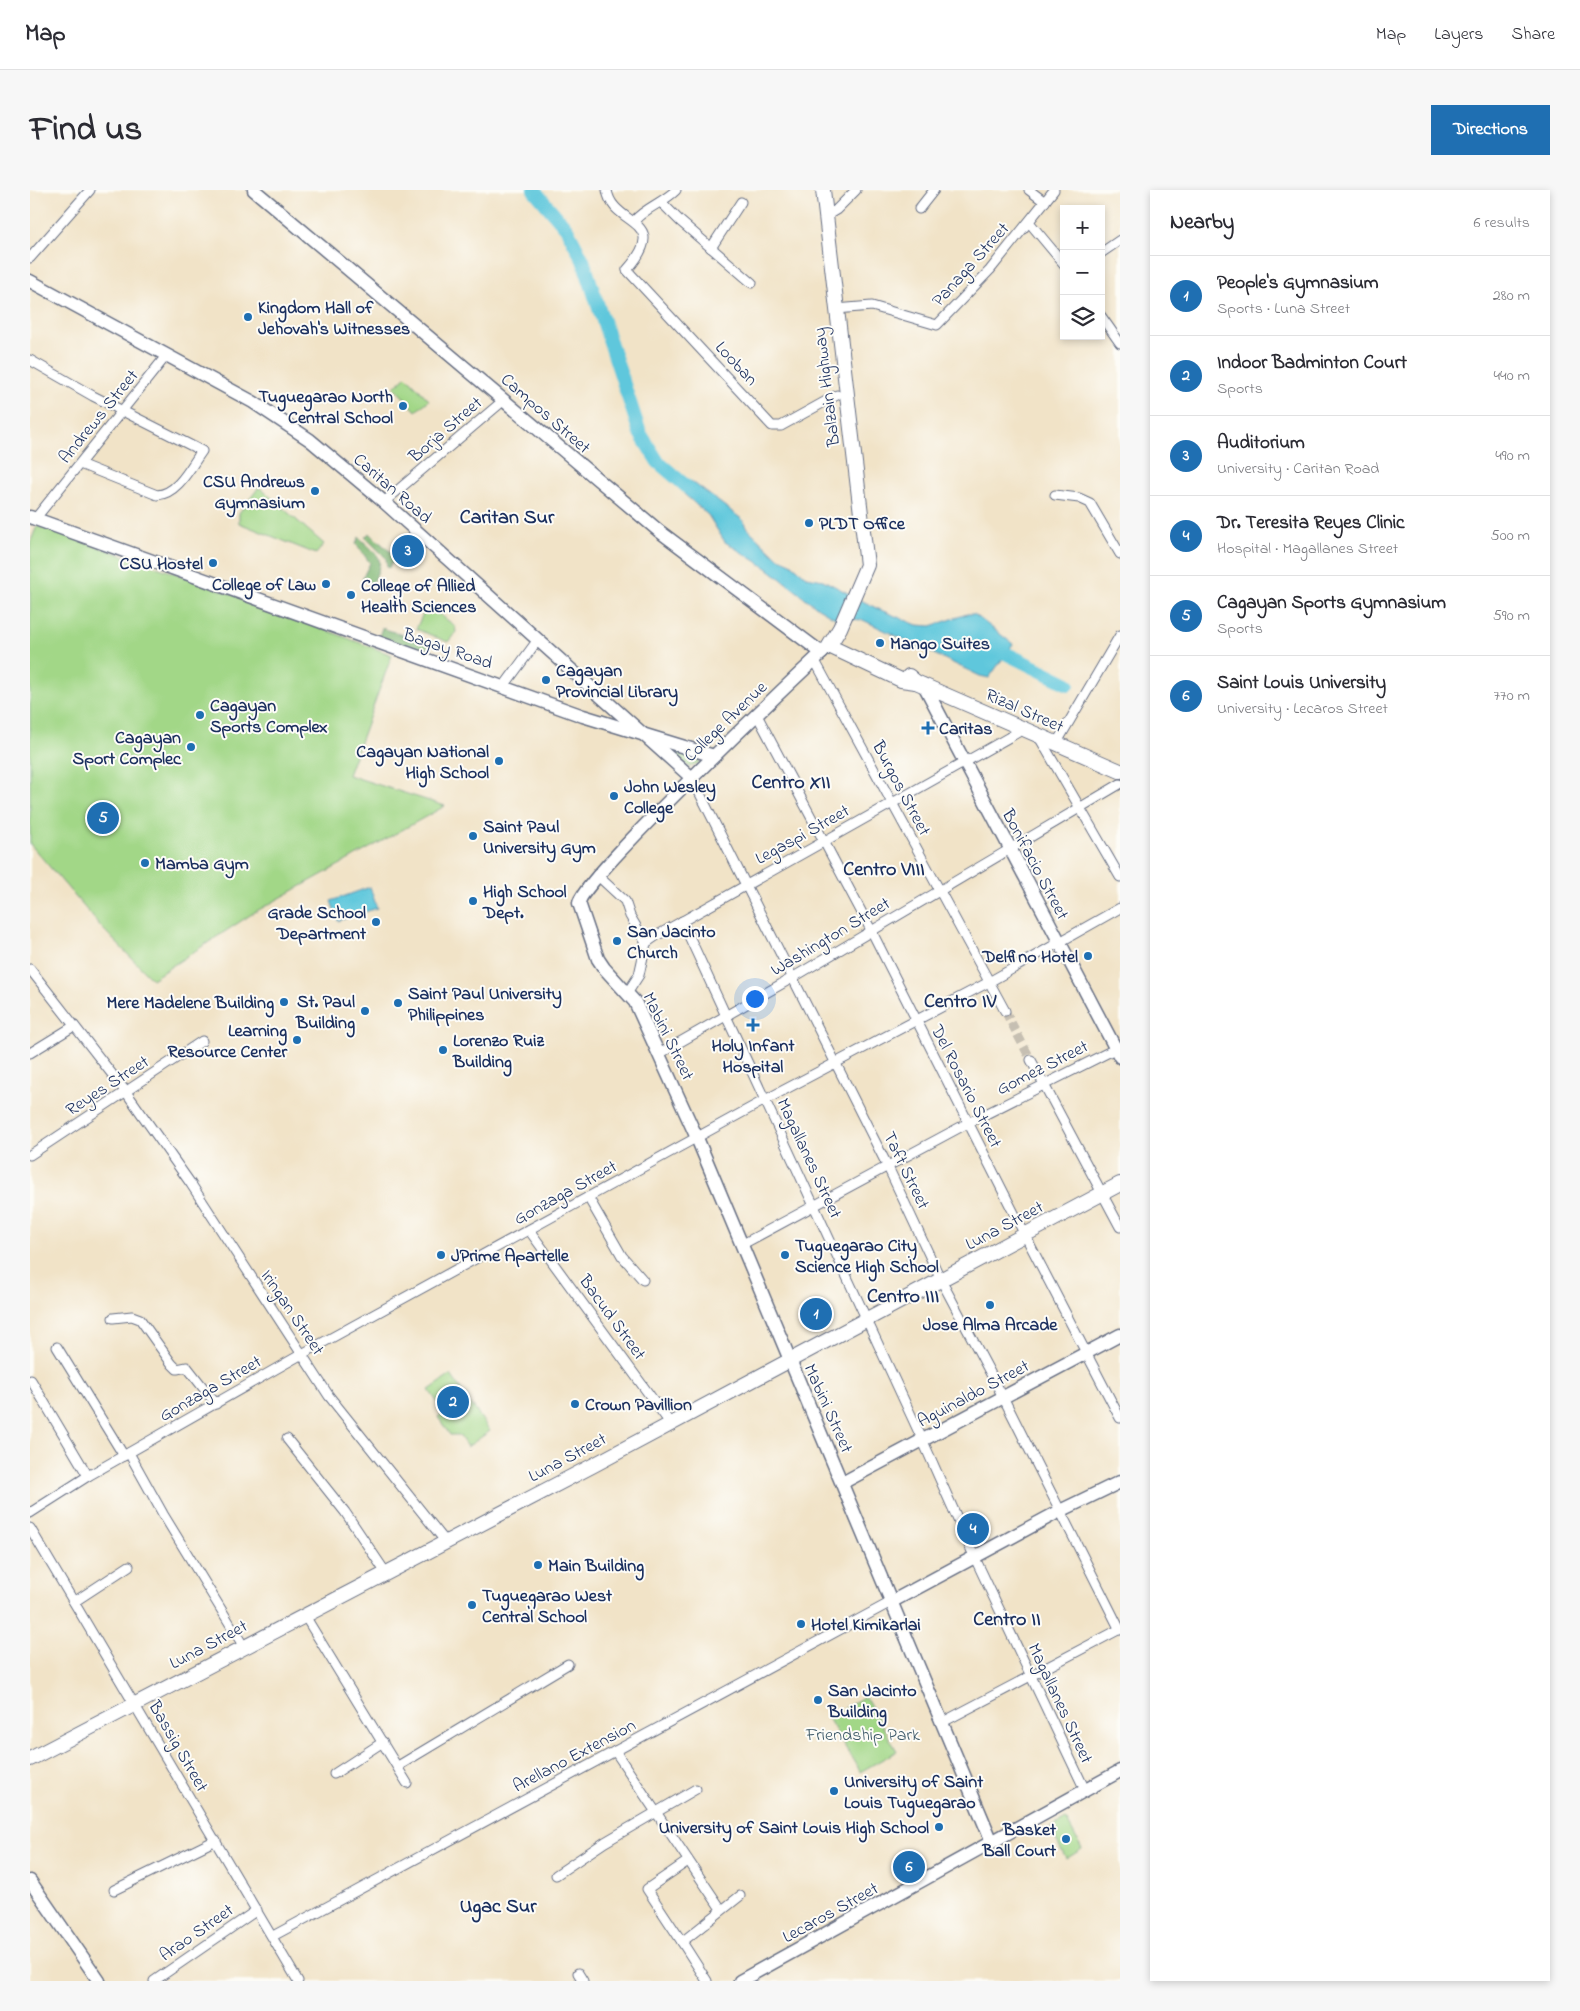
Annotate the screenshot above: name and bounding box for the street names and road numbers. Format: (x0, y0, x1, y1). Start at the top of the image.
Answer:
street label: Panaga Street (927, 217, 1017, 314)
street label: Balzain Highway (808, 326, 849, 449)
street label: Looban (708, 336, 763, 393)
street label: Andrews Street (53, 365, 146, 470)
street label: Campos Street (494, 368, 595, 461)
street label: Borja Street (403, 391, 489, 471)
street label: Caritan Road (347, 448, 437, 531)
street label: Bagay Road (398, 622, 496, 678)
street label: College Avenue (679, 675, 775, 770)
street label: Rizal Street (981, 683, 1068, 741)
street label: Burgos Street (863, 736, 936, 842)
street label: Legaspi Street (751, 799, 856, 873)
street label: Bonifacio Street (994, 804, 1074, 925)
street label: Washington Street (766, 892, 896, 985)
street label: Mabini Street (635, 988, 700, 1085)
street label: Del Rosario Street (923, 1020, 1007, 1153)
street label: Gomez Street (992, 1034, 1093, 1103)
street label: Reyes Street (61, 1050, 155, 1123)
street label: Magallanes Street (768, 1094, 847, 1224)
street label: Taft Street (875, 1128, 935, 1214)
street label: Gonzaga Street (510, 1155, 623, 1234)
street label: Luna Street (961, 1195, 1049, 1258)
street label: Iringan Street (252, 1265, 330, 1362)
street label: Bacud Street (571, 1269, 651, 1366)
street label: Gonzaga Street (155, 1350, 268, 1430)
street label: Aguinaldo Street (913, 1354, 1035, 1436)
street label: Mabini Street (796, 1360, 858, 1458)
street label: Luna Street (524, 1427, 612, 1490)
street label: Luna Street (165, 1614, 253, 1677)
street label: Magallanes Street (1019, 1639, 1098, 1769)
street label: Bassig Street (139, 1696, 214, 1798)
street label: Arellano Extension (509, 1713, 641, 1800)
street label: Lecaros Street (778, 1877, 884, 1951)
street label: Arao Street (155, 1898, 240, 1969)

